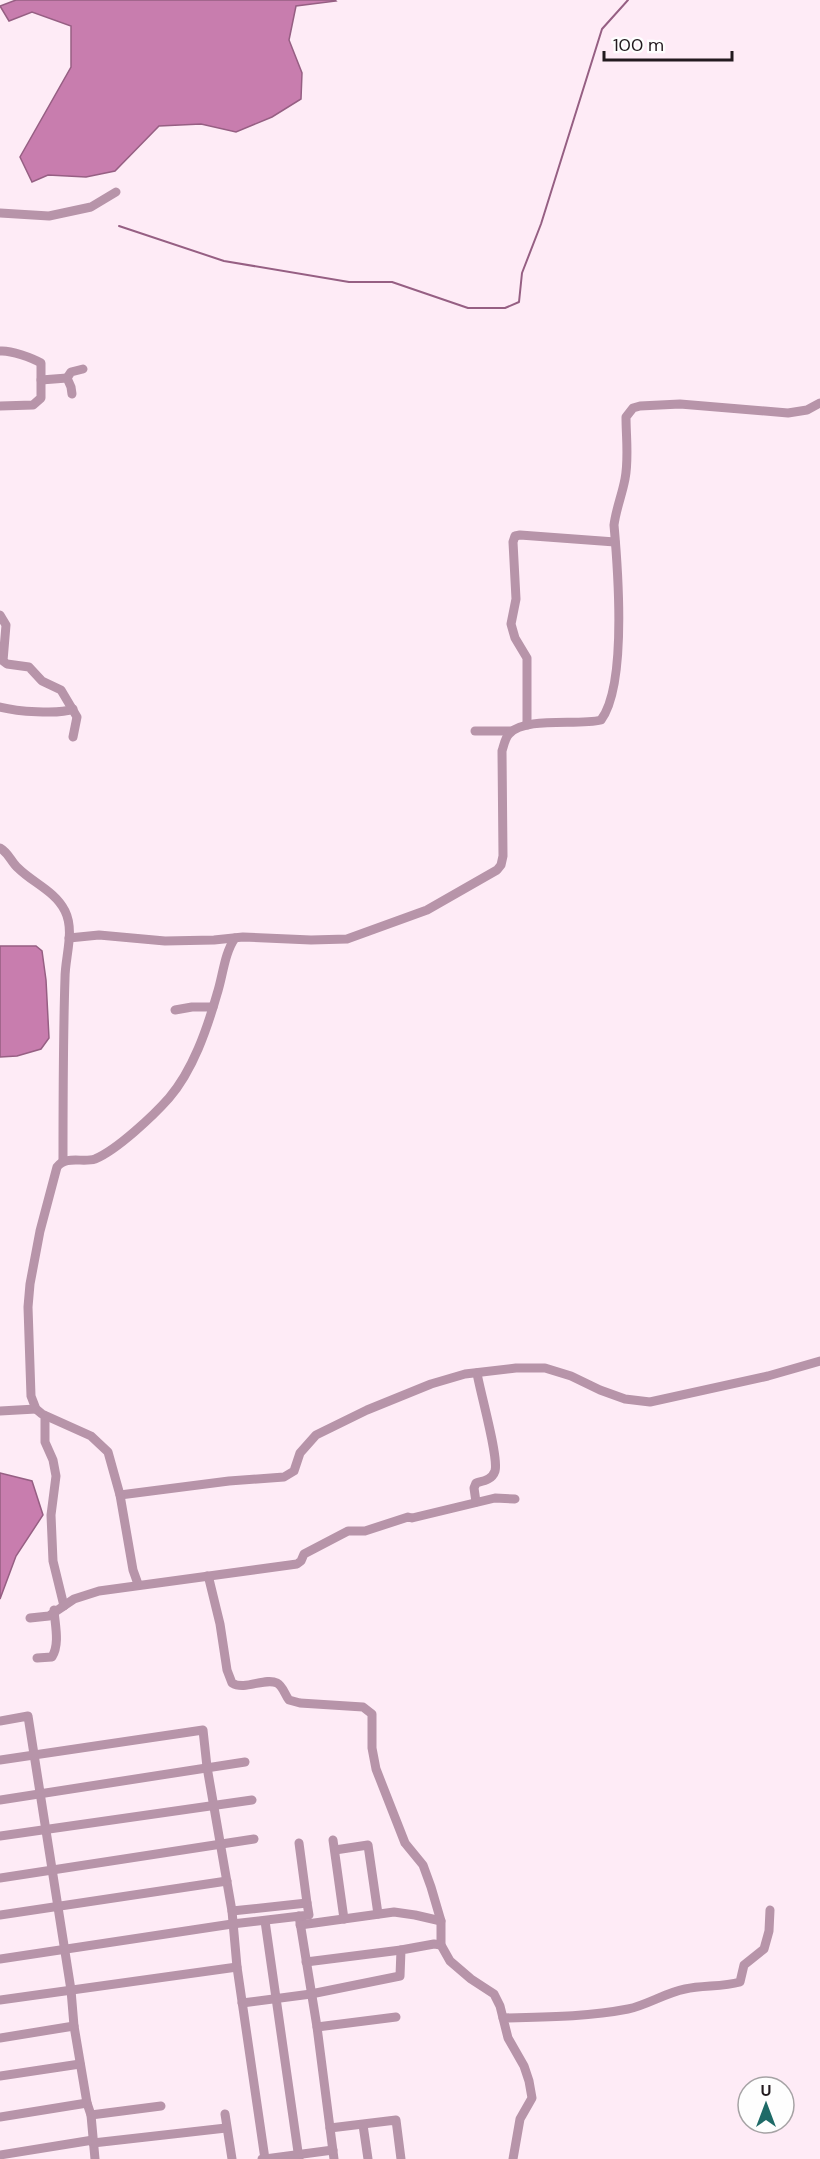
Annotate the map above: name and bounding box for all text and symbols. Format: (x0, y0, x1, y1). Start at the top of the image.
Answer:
scale bar (604, 24, 732, 62)
text: 100 m (613, 33, 664, 57)
north arrow (736, 2075, 796, 2135)
text: U (761, 2080, 771, 2101)

